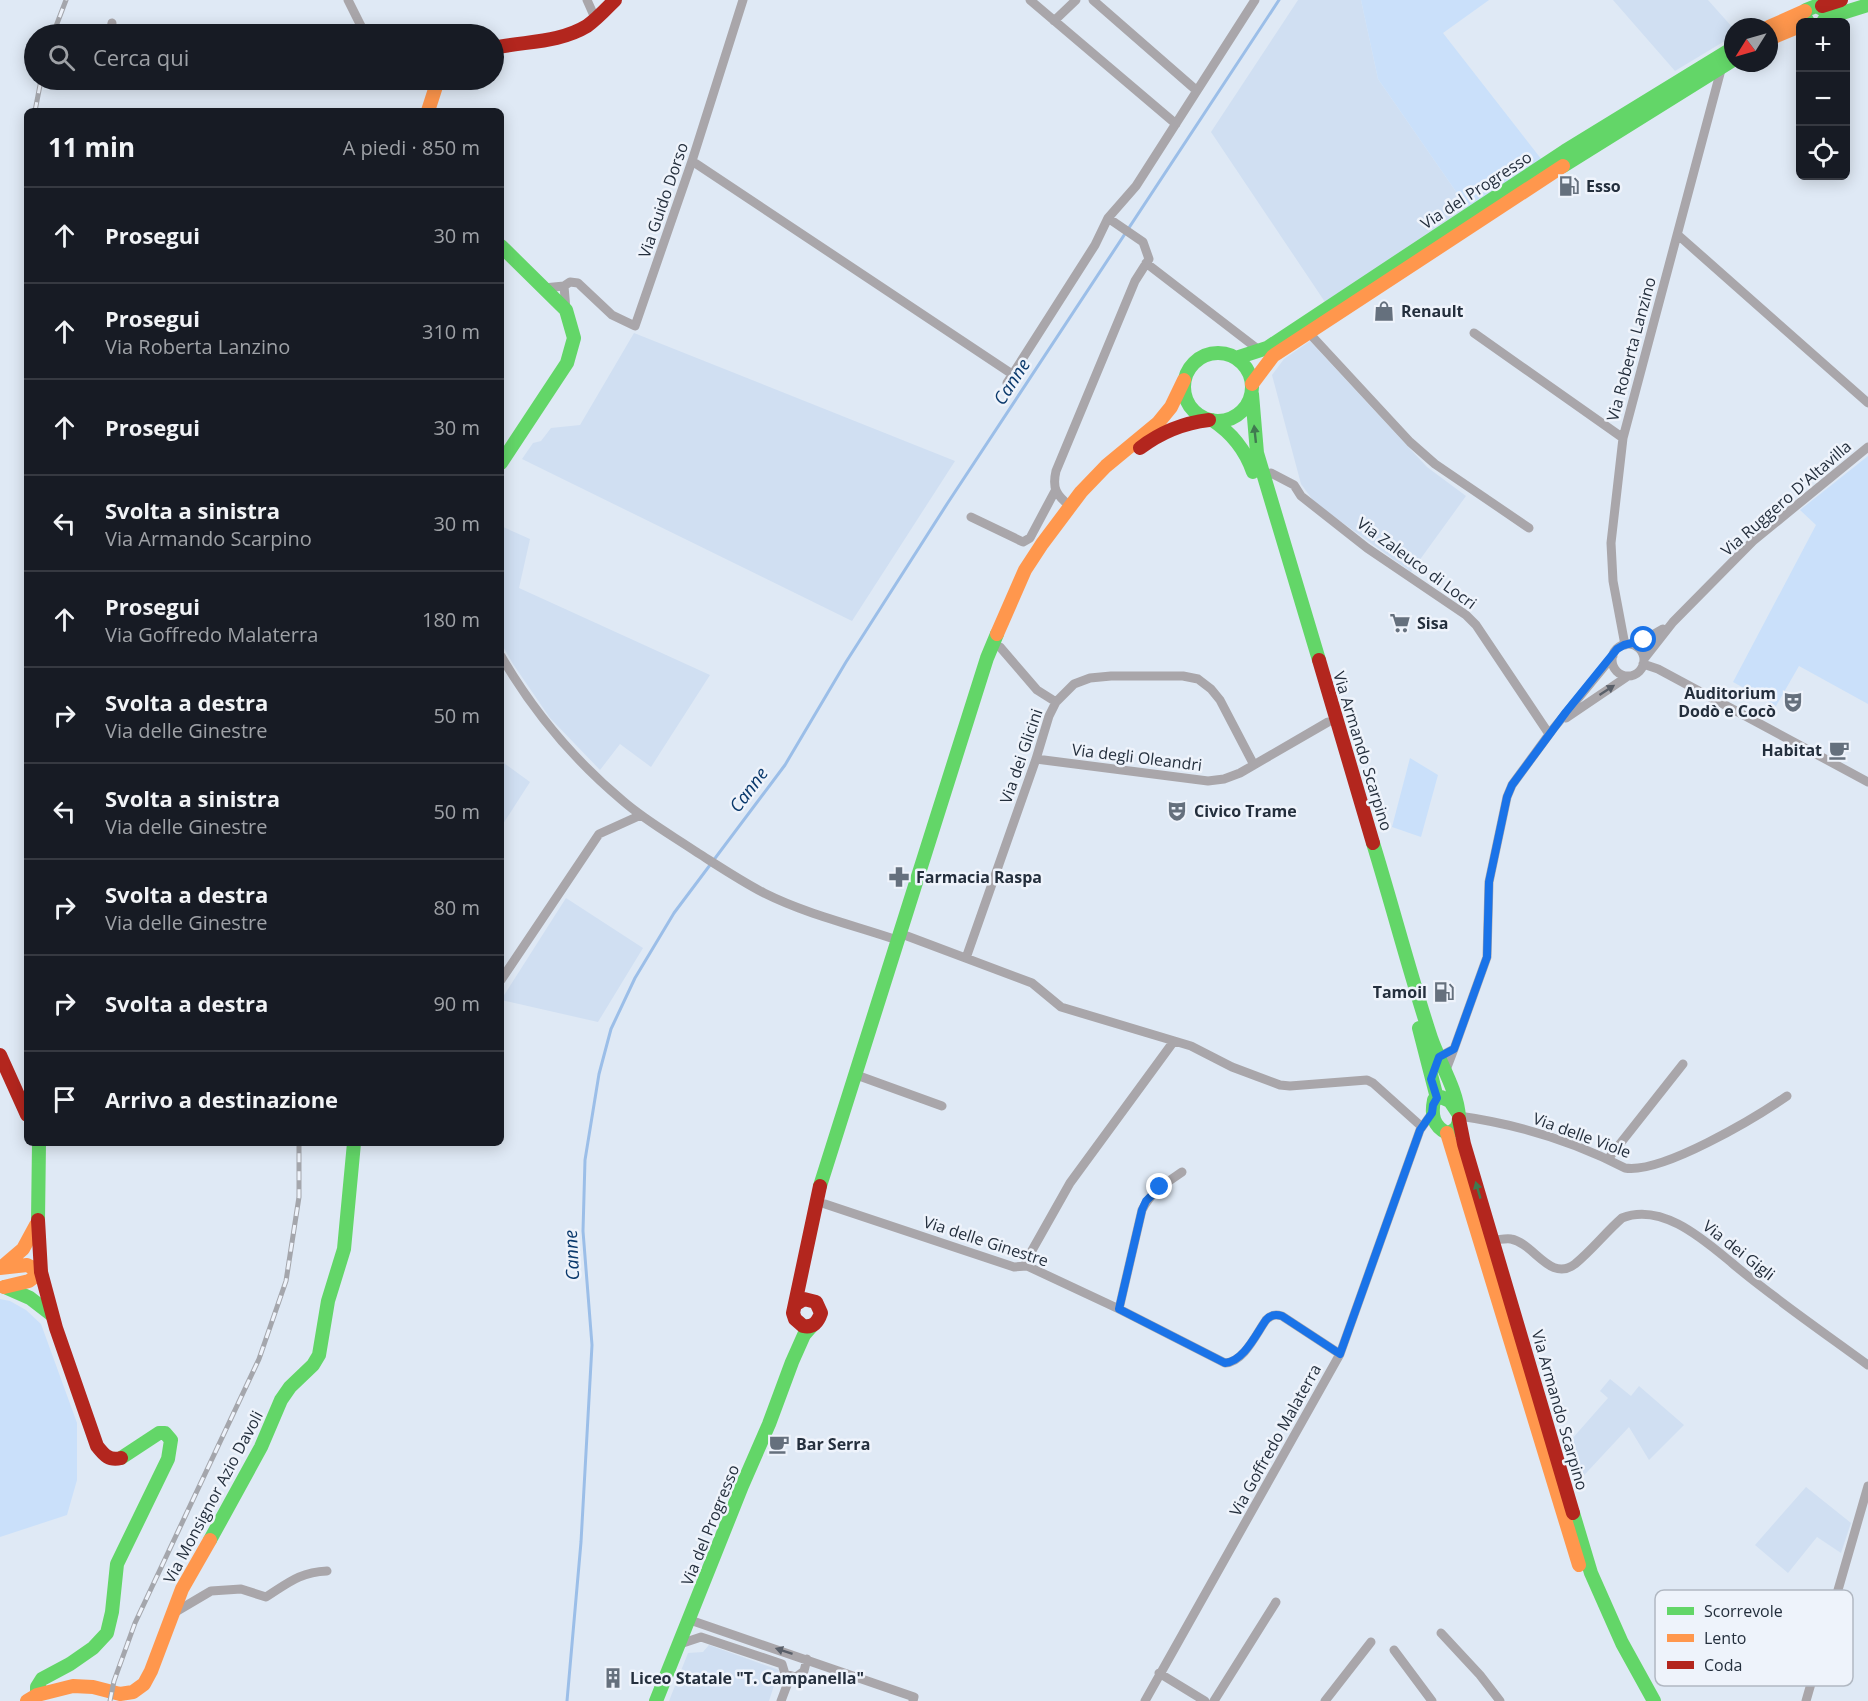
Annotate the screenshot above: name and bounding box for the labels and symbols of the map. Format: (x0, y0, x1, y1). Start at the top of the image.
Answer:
north arrow (1724, 18, 1778, 72)
street label: Via Guido Dorso (633, 139, 693, 261)
street label: Via del Progresso (1416, 146, 1536, 234)
fuel station icon: Esso (1557, 174, 1581, 198)
place label: Esso (1586, 175, 1621, 197)
street label: Via Roberta Lanzino (1601, 275, 1661, 423)
shop icon: Renault (1372, 299, 1396, 323)
place label: Renault (1401, 300, 1464, 322)
water label: Canne (987, 354, 1035, 409)
one-way arrow (1250, 424, 1260, 443)
street label: Via Ruggero D'Altavilla (1716, 435, 1856, 561)
street label: Via Zaleuco di Locri (1353, 512, 1481, 614)
supermarket icon: Sisa (1388, 611, 1412, 635)
place label: Sisa (1417, 612, 1448, 634)
route start (1630, 626, 1656, 652)
street label: Via Armando Scarpino (1328, 669, 1398, 833)
place label: Auditorium Dodò e Cocò (1678, 682, 1776, 722)
one-way arrow (1599, 684, 1615, 695)
theatre icon: Auditorium Dodò e Cocò (1781, 690, 1805, 714)
street label: Via dei Glicini (995, 706, 1047, 806)
street label: Via degli Oleandri (1071, 738, 1203, 776)
cafe icon: Habitat (1827, 738, 1851, 762)
place label: Habitat (1762, 739, 1822, 761)
water label: Canne (723, 762, 773, 817)
theatre icon: Civico Trame (1165, 799, 1189, 823)
place label: Civico Trame (1194, 800, 1297, 822)
pharmacy icon: Farmacia Raspa (887, 865, 911, 889)
place label: Farmacia Raspa (916, 866, 1042, 888)
fuel station icon: Tamoil (1432, 980, 1456, 1004)
place label: Tamoil (1373, 981, 1427, 1003)
street label: Via delle Viole (1530, 1107, 1634, 1163)
route end (1146, 1173, 1172, 1199)
one-way arrow (1473, 1181, 1482, 1199)
street label: Via delle Ginestre (921, 1210, 1051, 1272)
street label: Via dei Gigli (1698, 1215, 1780, 1285)
water label: Canne (558, 1229, 584, 1281)
street label: Via Armando Scarpino (1527, 1327, 1593, 1493)
street label: Via Goffredo Malaterra (1224, 1360, 1326, 1520)
street label: Via Monsignor Azio Davoli (158, 1407, 268, 1587)
cafe icon: Bar Serra (767, 1432, 791, 1456)
place label: Bar Serra (796, 1433, 870, 1455)
street label: Via del Progresso (676, 1461, 744, 1589)
legend (1655, 1590, 1853, 1686)
text: Scorrevole (1704, 1600, 1783, 1622)
text: Lento (1704, 1627, 1746, 1649)
one-way arrow (775, 1646, 793, 1655)
text: Coda (1704, 1654, 1742, 1676)
building icon: Liceo Statale "T. Campanella" (601, 1666, 625, 1690)
place label: Liceo Statale "T. Campanella" (630, 1667, 864, 1689)

